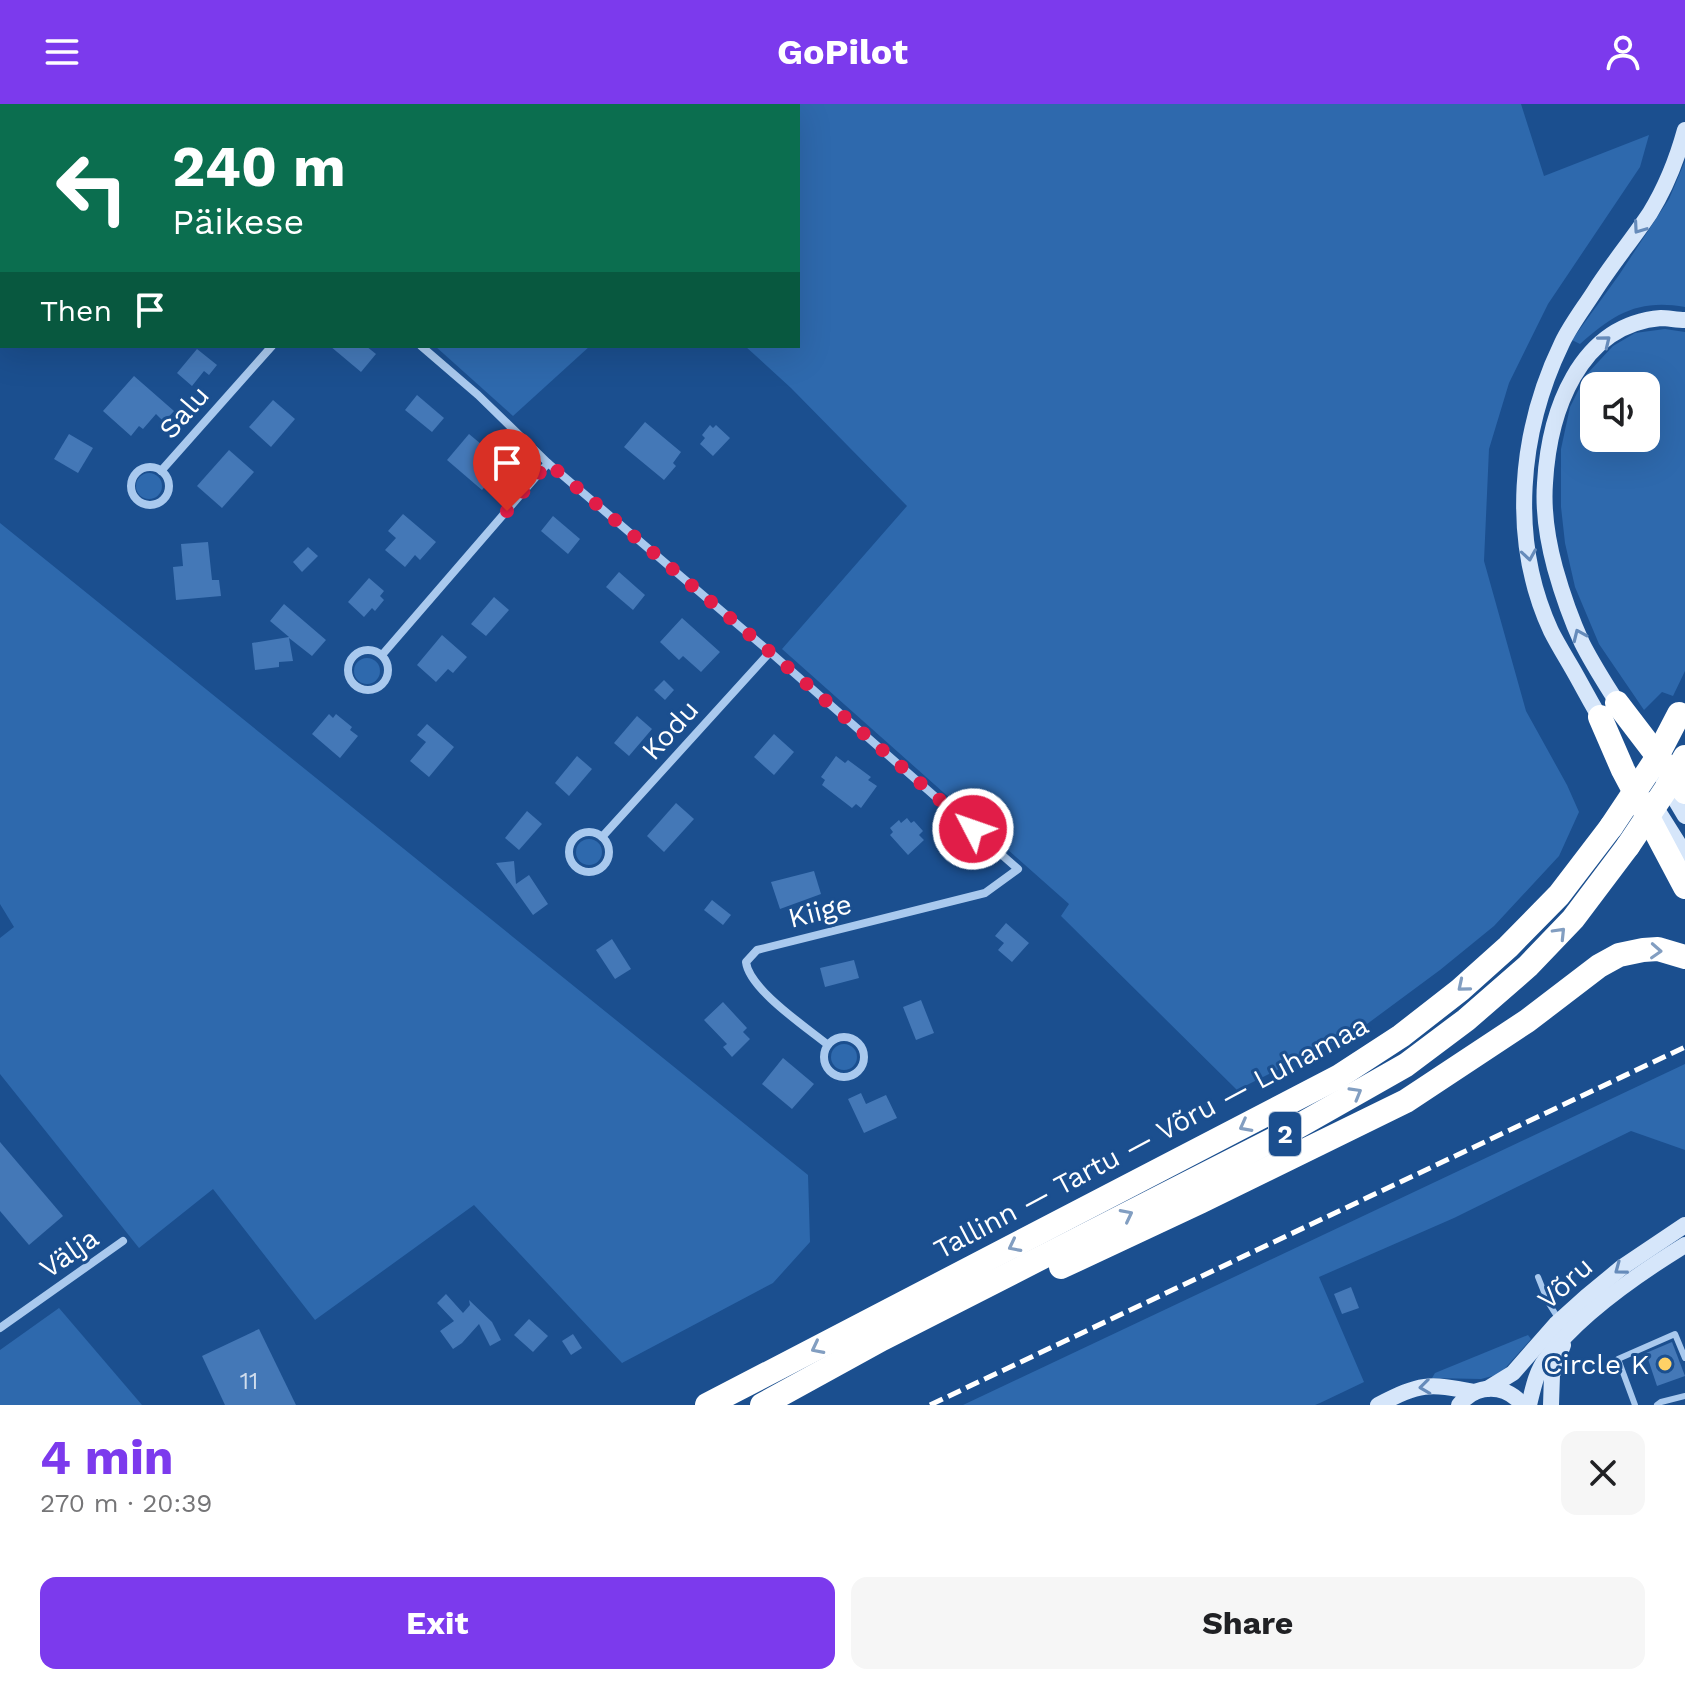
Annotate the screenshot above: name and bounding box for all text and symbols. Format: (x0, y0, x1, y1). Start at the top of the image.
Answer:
icon: menu (40, 30, 84, 74)
icon: person (1601, 30, 1645, 74)
text: GoPilot (777, 31, 908, 73)
text: 240 m (172, 134, 346, 200)
icon: left (40, 136, 144, 240)
text: Päikese (172, 201, 304, 243)
one-way arrow (1634, 220, 1649, 234)
icon: arrive (128, 288, 172, 332)
text: Then (40, 293, 112, 328)
one-way arrow (1595, 336, 1610, 351)
map controls (1580, 372, 1660, 452)
button: sound (1580, 372, 1660, 452)
street label: Salu (152, 379, 216, 445)
pin (473, 429, 541, 511)
icon: arrive (485, 441, 529, 485)
one-way arrow (1520, 548, 1537, 562)
one-way arrow (1573, 629, 1589, 643)
street label: Kodu (635, 693, 705, 767)
position arrow (931, 787, 1015, 871)
street label: Kiige (785, 887, 855, 935)
one-way arrow (1550, 928, 1565, 942)
one-way arrow (1651, 942, 1663, 959)
one-way arrow (1458, 977, 1473, 991)
street label: Tallinn — Tartu — Võru — Luhamaa (928, 1008, 1374, 1266)
one-way arrow (1347, 1087, 1362, 1103)
road number: 2 (1269, 1112, 1301, 1156)
one-way arrow (1238, 1116, 1253, 1131)
one-way arrow (1118, 1210, 1133, 1225)
street label: Välja (33, 1221, 105, 1285)
one-way arrow (1008, 1237, 1023, 1252)
street label: Võru (1531, 1250, 1599, 1316)
one-way arrow (1615, 1259, 1629, 1274)
one-way arrow (811, 1339, 825, 1354)
place label: Circle K (1543, 1348, 1649, 1381)
marker: Circle K (1656, 1355, 1674, 1373)
house number: 11 (240, 1367, 258, 1395)
one-way arrow (1418, 1378, 1431, 1395)
text: 4 min (40, 1429, 174, 1486)
button: close (1561, 1431, 1645, 1515)
text: 270 m · 20:39 (40, 1488, 212, 1518)
button: Exit (40, 1577, 835, 1669)
button: Share (851, 1577, 1645, 1669)

